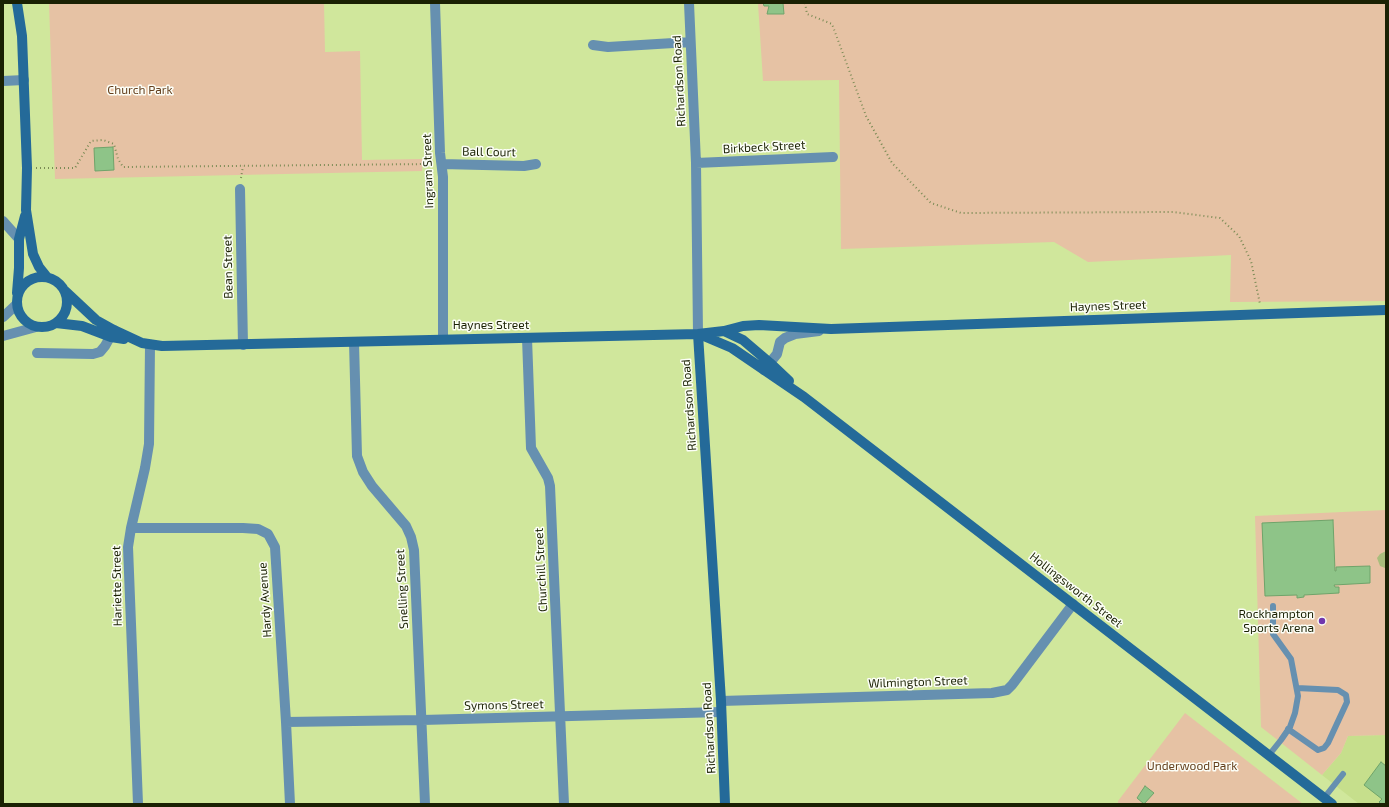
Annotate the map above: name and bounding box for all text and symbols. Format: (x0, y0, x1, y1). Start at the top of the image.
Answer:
street label: Richardson Road (669, 35, 689, 127)
park label: Church Park (107, 83, 173, 97)
street label: Ingram Street (420, 133, 436, 209)
street label: Birkbeck Street (722, 138, 806, 156)
street label: Ball Court (462, 144, 516, 160)
street label: Bean Street (220, 235, 236, 299)
street label: Haynes Street (1070, 297, 1146, 315)
street label: Haynes Street (453, 318, 529, 332)
street label: Richardson Road (679, 359, 699, 451)
street label: Churchill Street (532, 528, 550, 612)
street label: Hariette Street (109, 546, 125, 626)
street label: Snelling Street (393, 549, 411, 629)
street label: Hollingsworth Street (1027, 549, 1125, 631)
street label: Hardy Avenue (255, 562, 275, 638)
place label: Rockhampton Sports Arena (1238, 607, 1314, 635)
marker: Rockhampton Sports Arena (1317, 616, 1327, 626)
street label: Wilmington Street (868, 673, 968, 691)
street label: Richardson Road (699, 682, 719, 774)
street label: Symons Street (464, 697, 544, 713)
park label: Underwood Park (1147, 759, 1237, 773)

